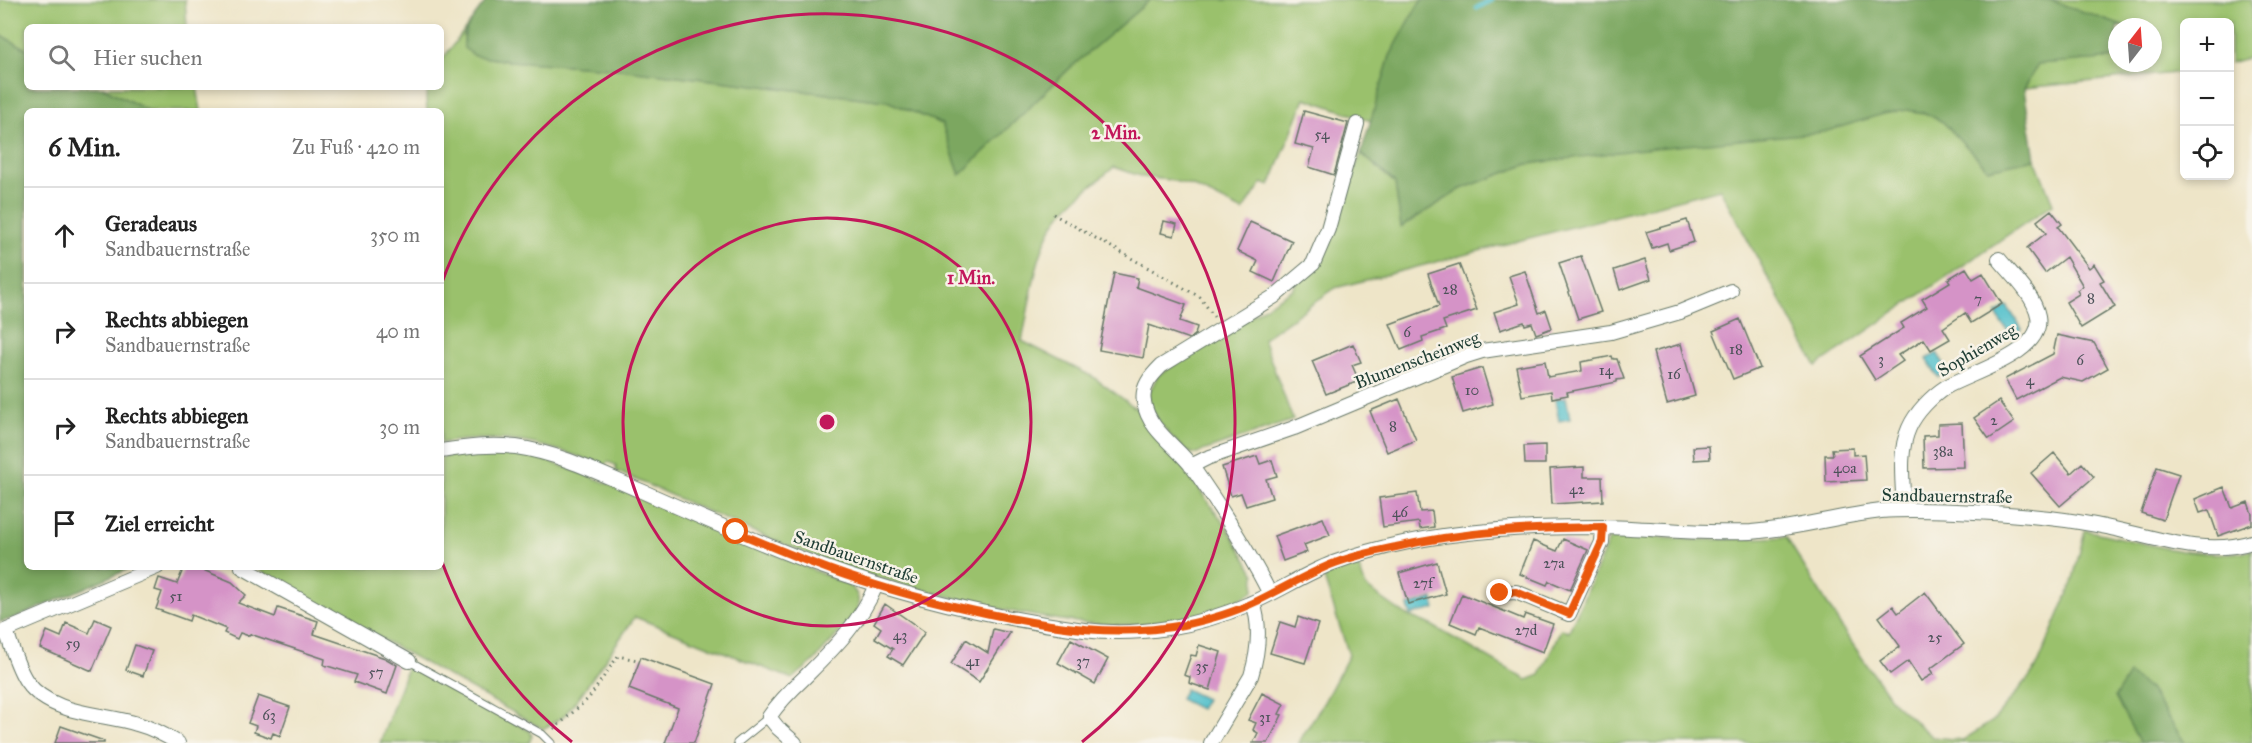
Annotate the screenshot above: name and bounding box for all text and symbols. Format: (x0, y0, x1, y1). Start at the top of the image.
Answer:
north arrow (2108, 18, 2162, 72)
map controls (2180, 18, 2234, 180)
button: + (2180, 18, 2234, 72)
search box (24, 24, 444, 90)
icon: search (45, 41, 78, 74)
text: Hier suchen (93, 44, 202, 71)
button: − (2180, 72, 2234, 126)
text: 2 Min. (1091, 122, 1141, 144)
house number: 54 (1315, 125, 1330, 143)
button: locate (2180, 126, 2234, 180)
text: 6 Min. (48, 131, 120, 163)
text: Zu Fuß · 420 m (292, 135, 420, 159)
text: Geradeaus (105, 210, 197, 237)
icon: ahead (48, 219, 81, 252)
text: 350 m (370, 223, 420, 247)
text: Sandbauernstraße (105, 237, 250, 261)
text: 1 Min. (947, 267, 995, 289)
house number: 28 (1442, 280, 1458, 298)
house number: 8 (2087, 289, 2095, 307)
house number: 7 (1974, 290, 1982, 308)
text: Rechts abbiegen (105, 306, 248, 333)
icon: right (48, 315, 81, 348)
street label: Sophienweg (1933, 318, 2022, 382)
text: 40 m (376, 319, 420, 343)
house number: 6 (1403, 323, 1412, 341)
street label: Blumenscheinweg (1351, 326, 1484, 395)
text: Sandbauernstraße (105, 333, 250, 357)
house number: 18 (1729, 340, 1743, 358)
house number: 3 (1878, 350, 1884, 368)
house number: 6 (2076, 351, 2085, 369)
house number: 14 (1599, 361, 1614, 379)
house number: 16 (1667, 365, 1682, 383)
house number: 4 (2026, 371, 2035, 389)
house number: 10 (1465, 381, 1479, 399)
text: Rechts abbiegen (105, 402, 248, 429)
icon: right (48, 411, 81, 444)
house number: 2 (1990, 411, 1998, 429)
centre of rings (817, 412, 837, 432)
text: 30 m (379, 415, 420, 439)
house number: 8 (1389, 417, 1397, 435)
text: Sandbauernstraße (105, 429, 250, 453)
house number: 38a (1933, 442, 1954, 460)
house number: 40a (1833, 459, 1857, 477)
house number: 42 (1569, 480, 1585, 498)
street label: Sandbauernstraße (1881, 484, 2013, 508)
house number: 46 (1392, 503, 1409, 521)
icon: arrive (48, 507, 81, 540)
text: Ziel erreicht (105, 510, 214, 537)
route start (722, 518, 748, 544)
street label: Sandbauernstraße (791, 525, 921, 589)
house number: 27a (1543, 554, 1565, 572)
house number: 27f (1413, 574, 1436, 592)
route end (1486, 579, 1512, 605)
house number: 51 (170, 587, 183, 605)
house number: 27d (1515, 621, 1538, 639)
house number: 43 (893, 626, 907, 644)
house number: 25 (1928, 628, 1942, 646)
house number: 59 (65, 634, 81, 652)
house number: 41 (966, 652, 980, 670)
house number: 37 (1076, 652, 1090, 670)
house number: 35 (1196, 657, 1209, 675)
house number: 57 (369, 663, 383, 681)
house number: 63 (262, 706, 276, 724)
house number: 31 (1259, 708, 1271, 726)

